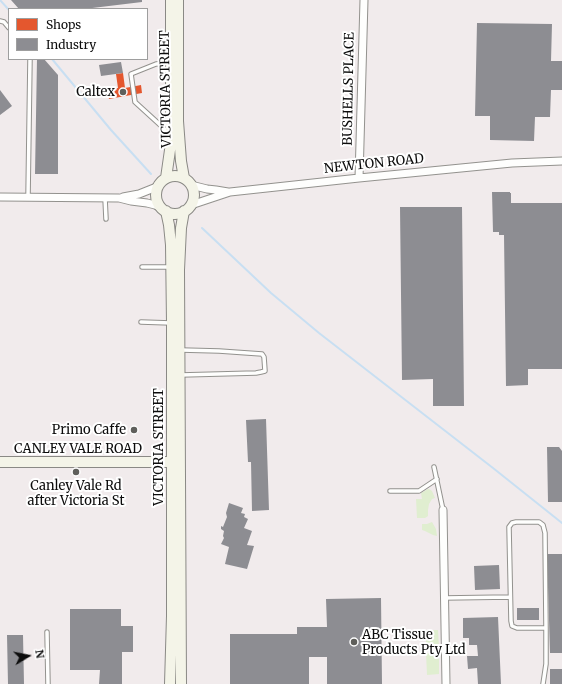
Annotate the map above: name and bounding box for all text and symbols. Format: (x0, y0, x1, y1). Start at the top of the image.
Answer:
legend (8, 8, 148, 60)
text: Shops (46, 17, 81, 32)
street label: VICTORIA STREET (157, 30, 175, 148)
street label: BUSHELLS PLACE (340, 32, 358, 146)
text: Industry (46, 37, 96, 52)
place label: Caltex (76, 84, 115, 100)
marker: Caltex (118, 87, 128, 97)
street label: NEWTON ROAD (323, 151, 425, 177)
street label: VICTORIA STREET (151, 388, 167, 506)
place label: Primo Caffe (52, 422, 126, 438)
marker: Primo Caffe (129, 425, 139, 435)
street label: CANLEY VALE ROAD (14, 441, 142, 457)
marker: Canley Vale Rd after Victoria St (71, 467, 81, 477)
place label: Canley Vale Rd after Victoria St (28, 478, 124, 509)
place label: ABC Tissue Products Pty Ltd (362, 627, 466, 658)
north arrow (8, 636, 48, 676)
marker: ABC Tissue Products Pty Ltd (349, 637, 359, 647)
text: N (32, 648, 47, 659)

